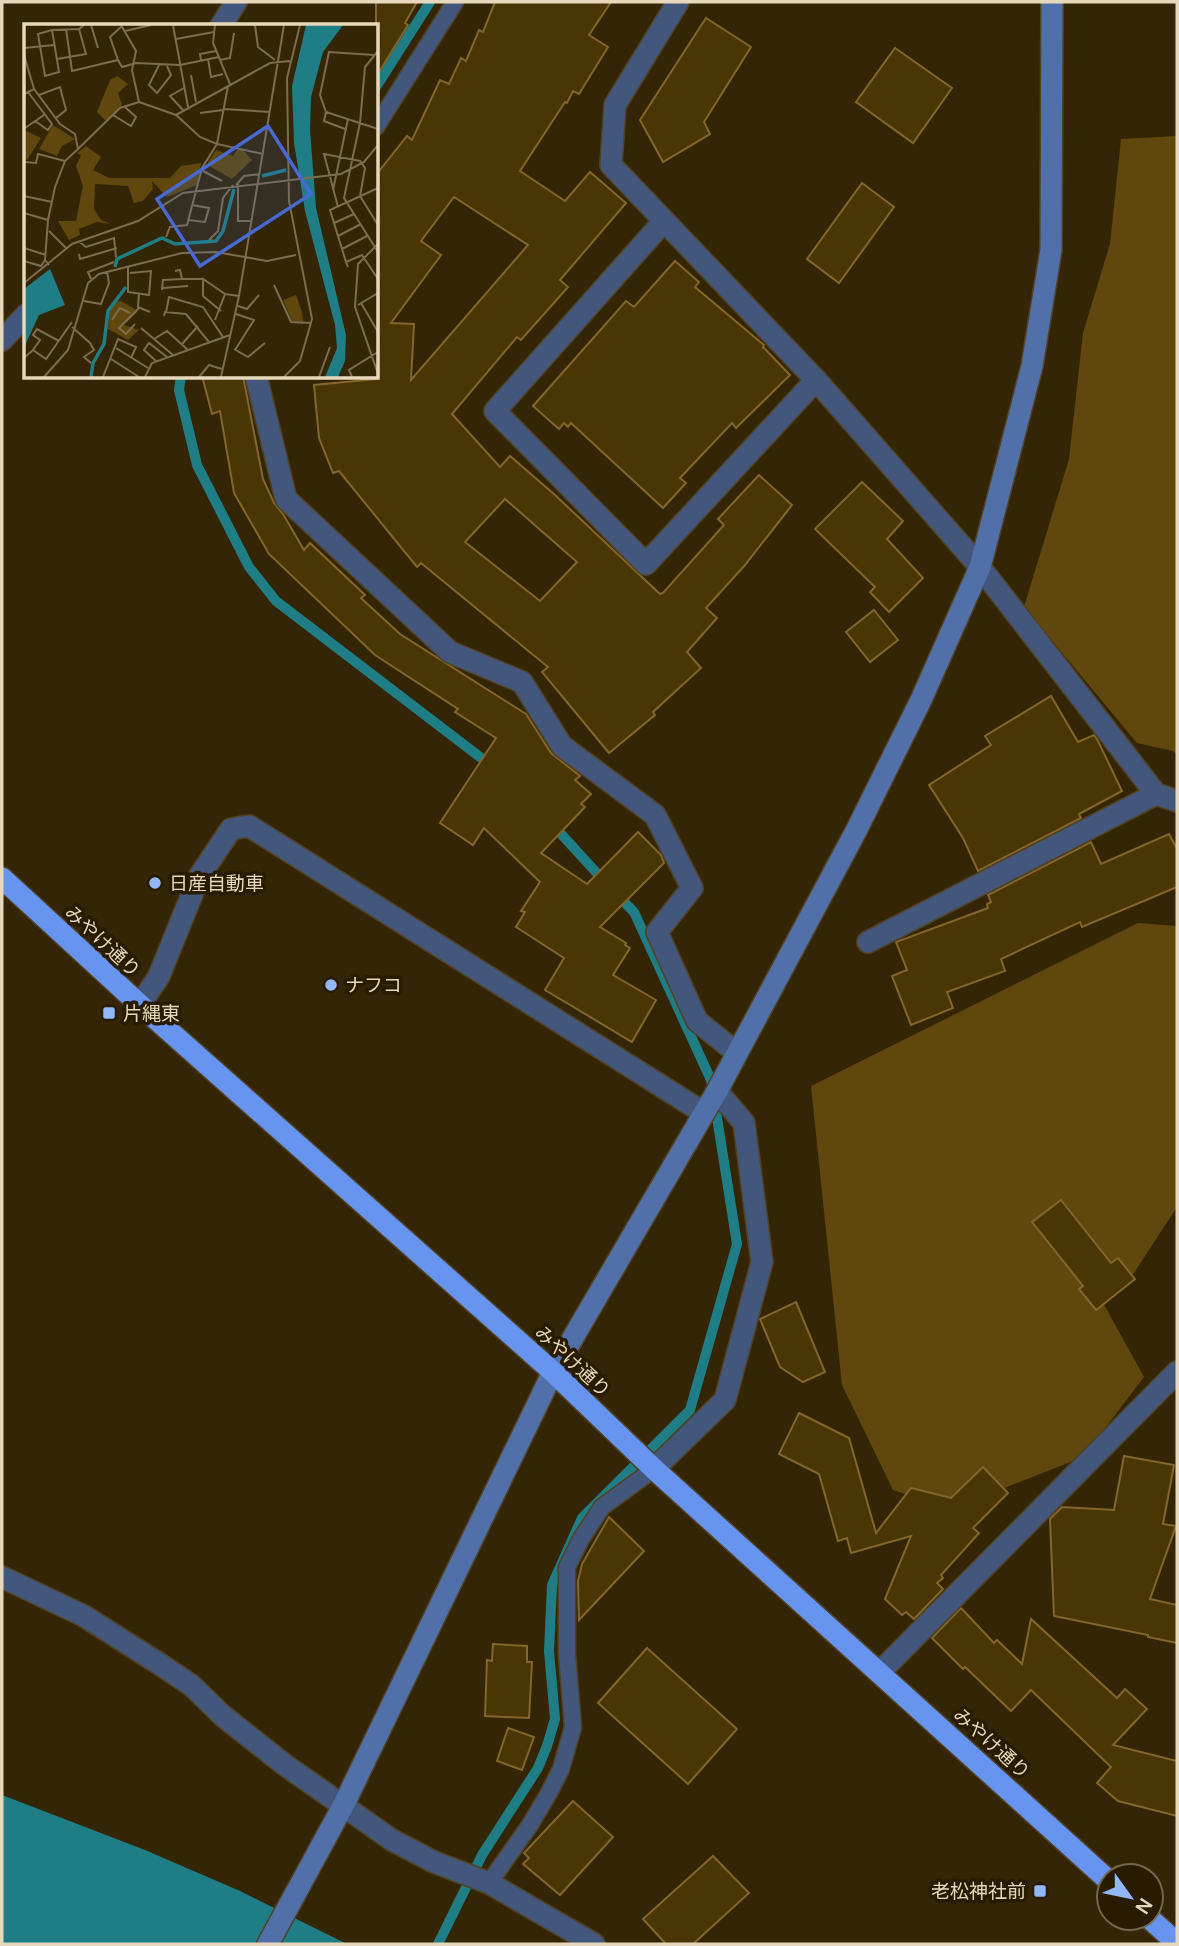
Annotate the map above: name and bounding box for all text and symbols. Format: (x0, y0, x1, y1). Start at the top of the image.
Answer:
inset map (24, 24, 378, 378)
place label: 日産自動車 (169, 870, 264, 896)
marker: 日産自動車 (147, 875, 163, 891)
street label: みやけ通り (59, 899, 147, 983)
place label: ナフコ (345, 972, 402, 998)
marker: ナフコ (323, 977, 339, 993)
place label: 片縄東 (123, 1000, 180, 1026)
marker: 片縄東 (101, 1005, 117, 1021)
street label: みやけ通り (529, 1319, 617, 1403)
street label: みやけ通り (948, 1702, 1036, 1784)
north arrow (1095, 1862, 1165, 1932)
place label: 老松神社前 (931, 1878, 1026, 1904)
marker: 老松神社前 (1032, 1883, 1048, 1899)
text: N (1130, 1893, 1159, 1919)

